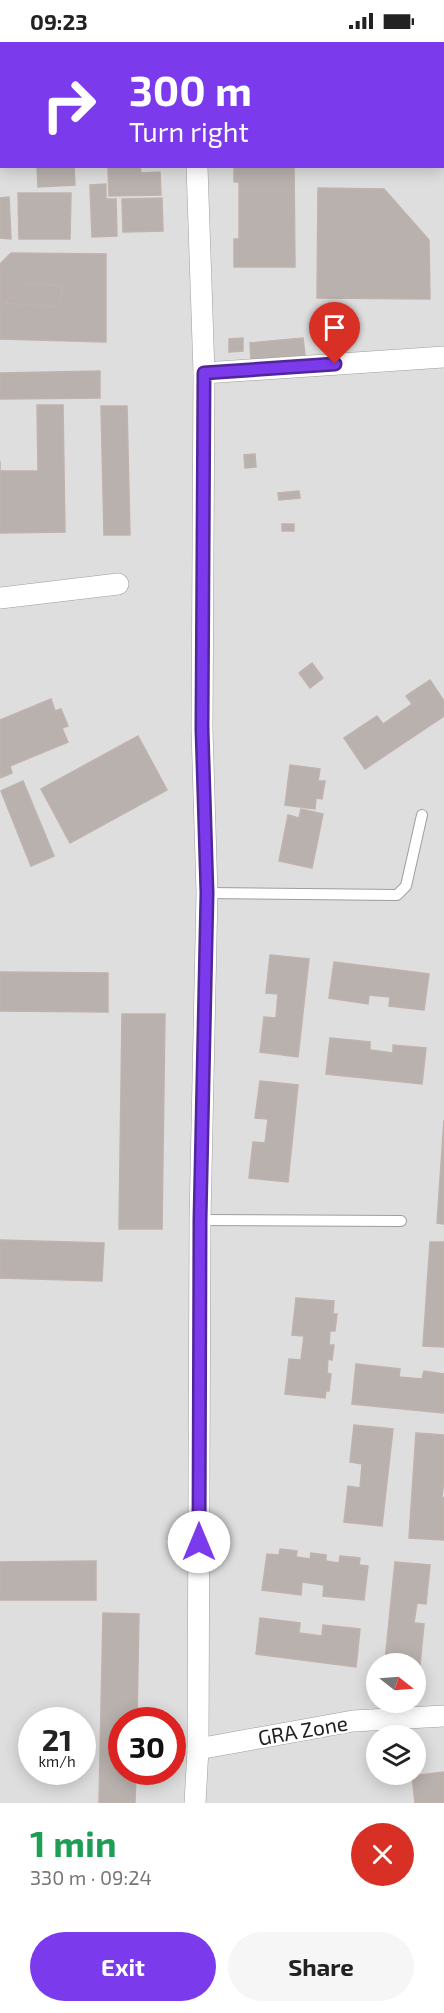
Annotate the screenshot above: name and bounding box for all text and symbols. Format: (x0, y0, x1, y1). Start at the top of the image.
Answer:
text: 09:23 (30, 8, 88, 34)
text: 300 m (129, 64, 252, 114)
icon: right (30, 66, 108, 144)
text: Turn right (129, 115, 249, 147)
pin (309, 302, 360, 364)
icon: arrive (318, 311, 351, 344)
position arrow (167, 1510, 231, 1574)
north arrow (366, 1653, 426, 1713)
map controls (366, 1653, 426, 1785)
speed limit sign: 30 (108, 1707, 186, 1785)
street label: GRA Zone (256, 1709, 350, 1750)
text: 21 (42, 1721, 72, 1757)
button: layers (366, 1725, 426, 1785)
text: km/h (38, 1752, 76, 1770)
text: 1 min (30, 1821, 117, 1864)
button: close (351, 1823, 414, 1886)
text: 330 m · 09:24 (30, 1865, 152, 1889)
button: Exit (30, 1932, 216, 2001)
button: Share (228, 1932, 414, 2001)

